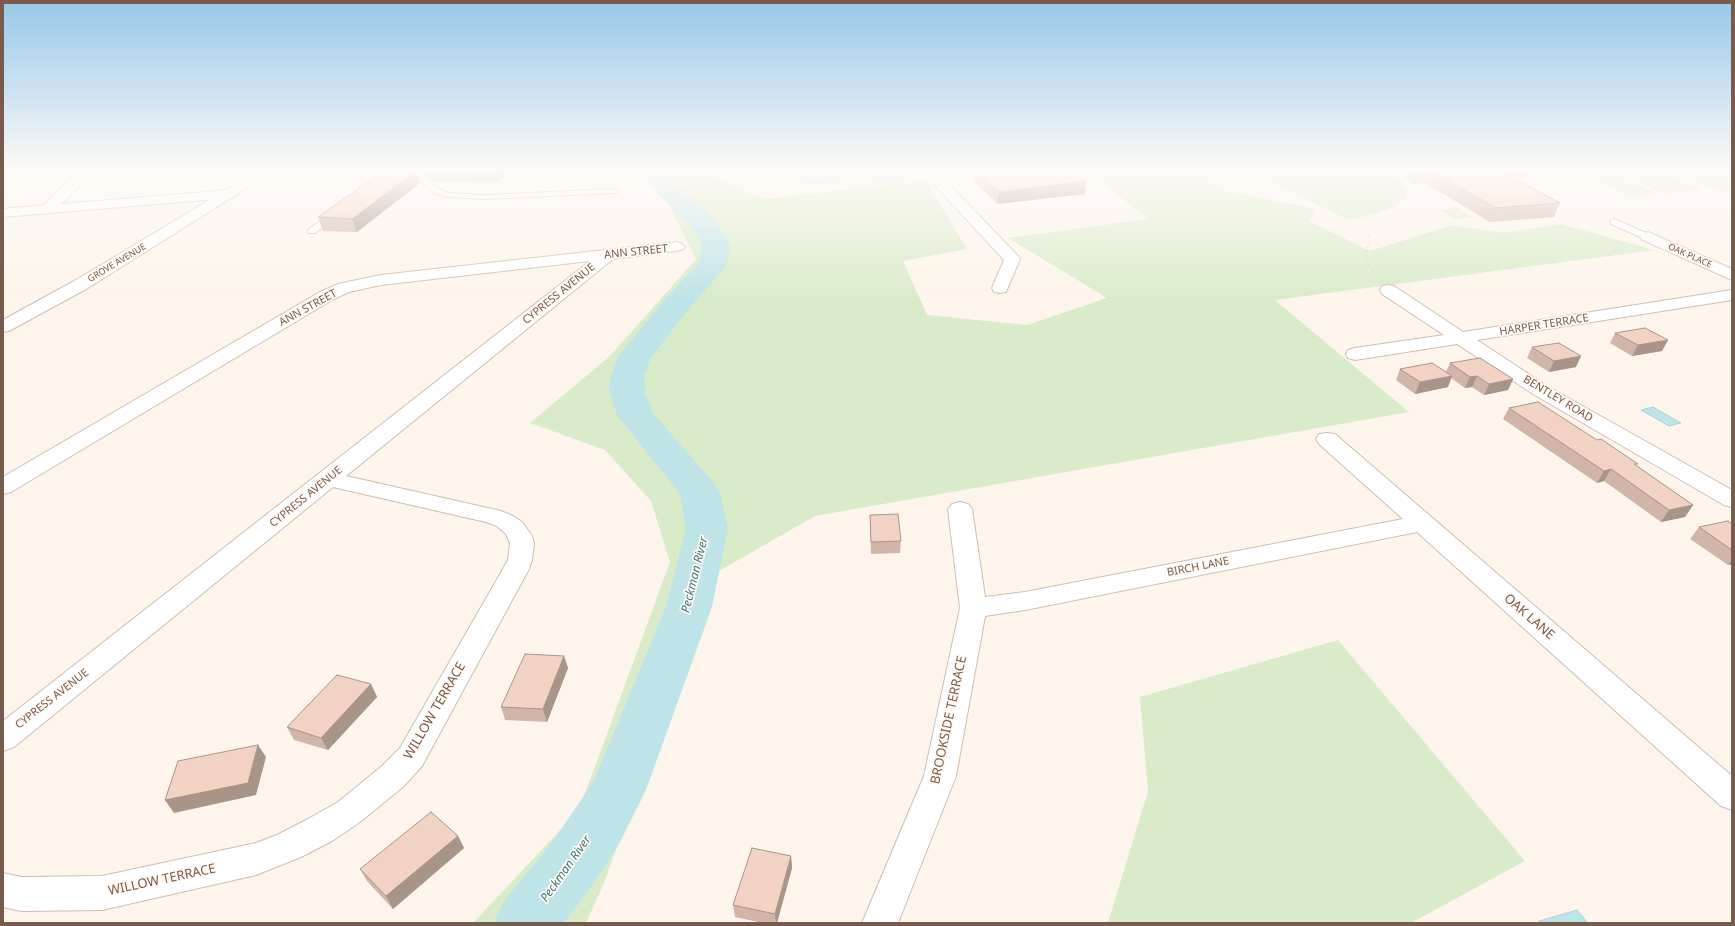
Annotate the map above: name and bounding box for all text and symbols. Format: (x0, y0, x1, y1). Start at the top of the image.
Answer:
street label: GROVE AVENUE (86, 241, 148, 285)
street label: ANN STREET (604, 242, 668, 262)
street label: OAK PLACE (1666, 242, 1714, 270)
street label: CYPRESS AVENUE (520, 261, 598, 327)
street label: ANN STREET (277, 287, 339, 329)
street label: HARPER TERRACE (1498, 311, 1590, 339)
street label: BENTLEY ROAD (1521, 373, 1595, 425)
street label: CYPRESS AVENUE (267, 464, 345, 530)
water label: Peckman River (679, 535, 711, 615)
street label: BIRCH LANE (1166, 555, 1230, 579)
street label: OAK LANE (1501, 591, 1557, 643)
street label: BROOKSIDE TERRACE (928, 654, 970, 786)
street label: WILLOW TERRACE (401, 660, 469, 762)
street label: CYPRESS AVENUE (13, 666, 91, 732)
water label: Peckman River (538, 833, 594, 905)
street label: WILLOW TERRACE (107, 861, 217, 899)

